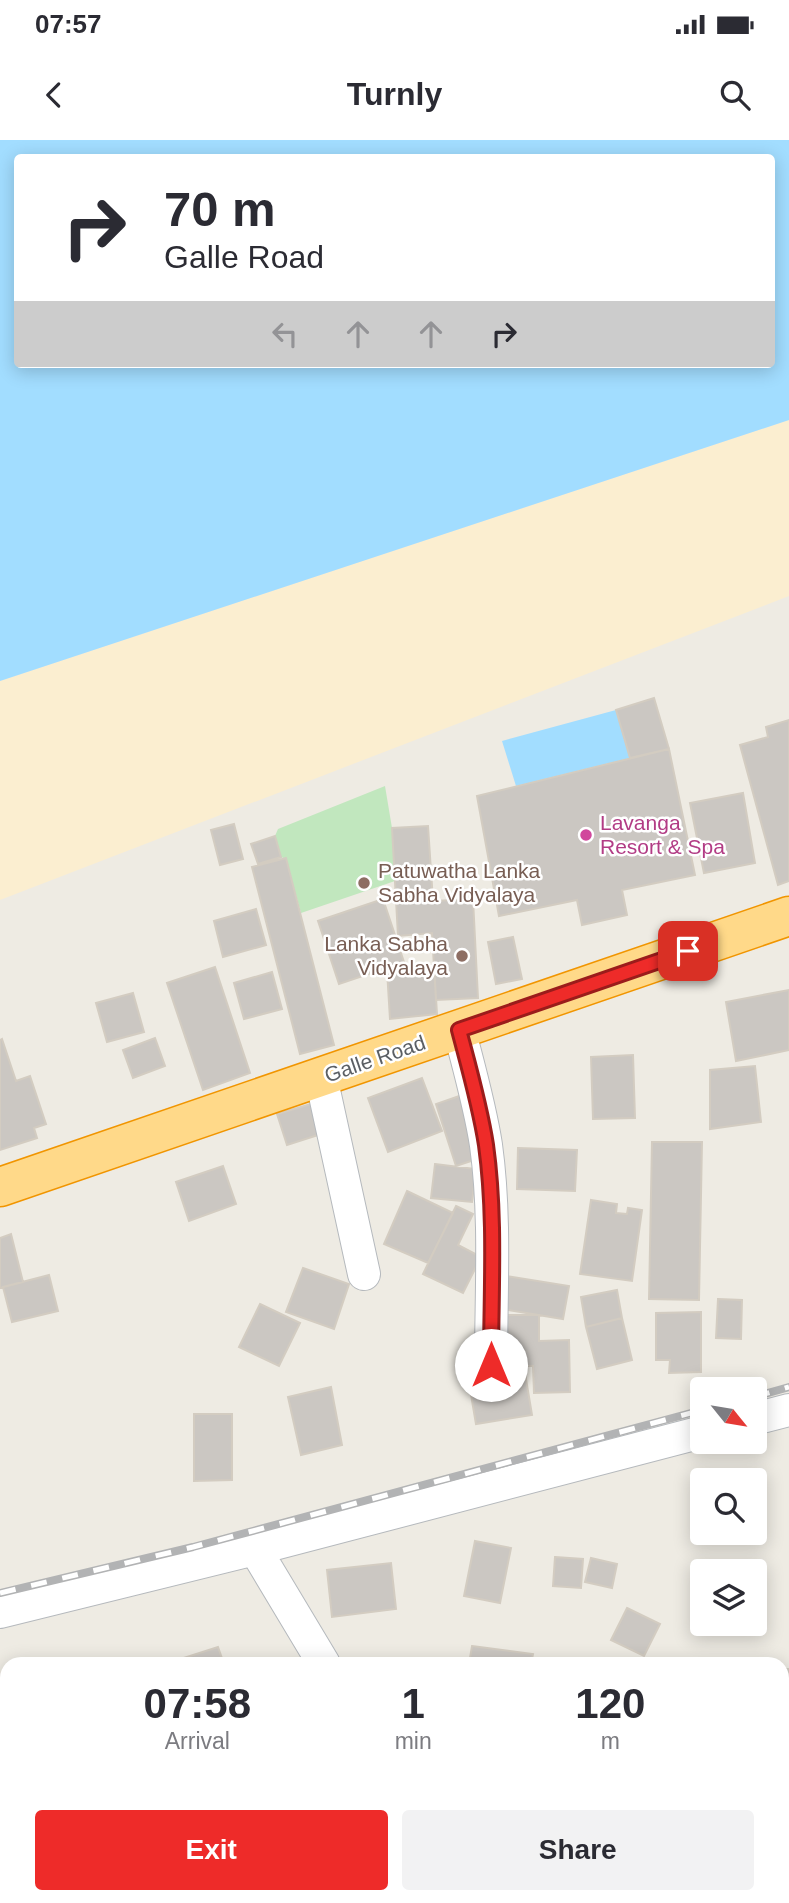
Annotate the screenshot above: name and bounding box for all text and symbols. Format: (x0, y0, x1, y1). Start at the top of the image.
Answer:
text: 07:57 (35, 9, 102, 39)
icon: back (35, 76, 73, 114)
text: Turnly (347, 76, 442, 112)
icon: search (716, 76, 754, 114)
icon: right (49, 182, 140, 273)
text: 70 m (164, 182, 276, 236)
text: Galle Road (164, 239, 324, 275)
icon: left (266, 315, 304, 353)
icon: ahead (339, 315, 377, 353)
icon: ahead (412, 315, 450, 353)
icon: right (485, 315, 523, 353)
place label: Lavanga Resort & Spa (600, 811, 725, 858)
marker: Lavanga Resort & Spa (578, 827, 594, 843)
place label: Patuwatha Lanka Sabha Vidyalaya (378, 859, 541, 906)
marker: Patuwatha Lanka Sabha Vidyalaya (356, 875, 372, 891)
pin (658, 921, 718, 981)
place label: Lanka Sabha Vidyalaya (324, 932, 448, 979)
icon: arrive (669, 932, 707, 970)
marker: Lanka Sabha Vidyalaya (454, 948, 470, 964)
street label: Galle Road (321, 1031, 428, 1087)
position arrow (454, 1328, 528, 1402)
north arrow (690, 1377, 766, 1454)
map controls (690, 1377, 767, 1636)
button: search (690, 1468, 767, 1545)
button: layers (690, 1559, 767, 1636)
text: 07:58 (144, 1680, 251, 1727)
text: 1 (401, 1680, 425, 1727)
text: 120 (575, 1680, 645, 1727)
text: Arrival (165, 1728, 230, 1754)
text: min (395, 1728, 432, 1754)
text: m (601, 1728, 620, 1754)
button: Exit (35, 1810, 388, 1890)
button: Share (402, 1810, 754, 1890)

